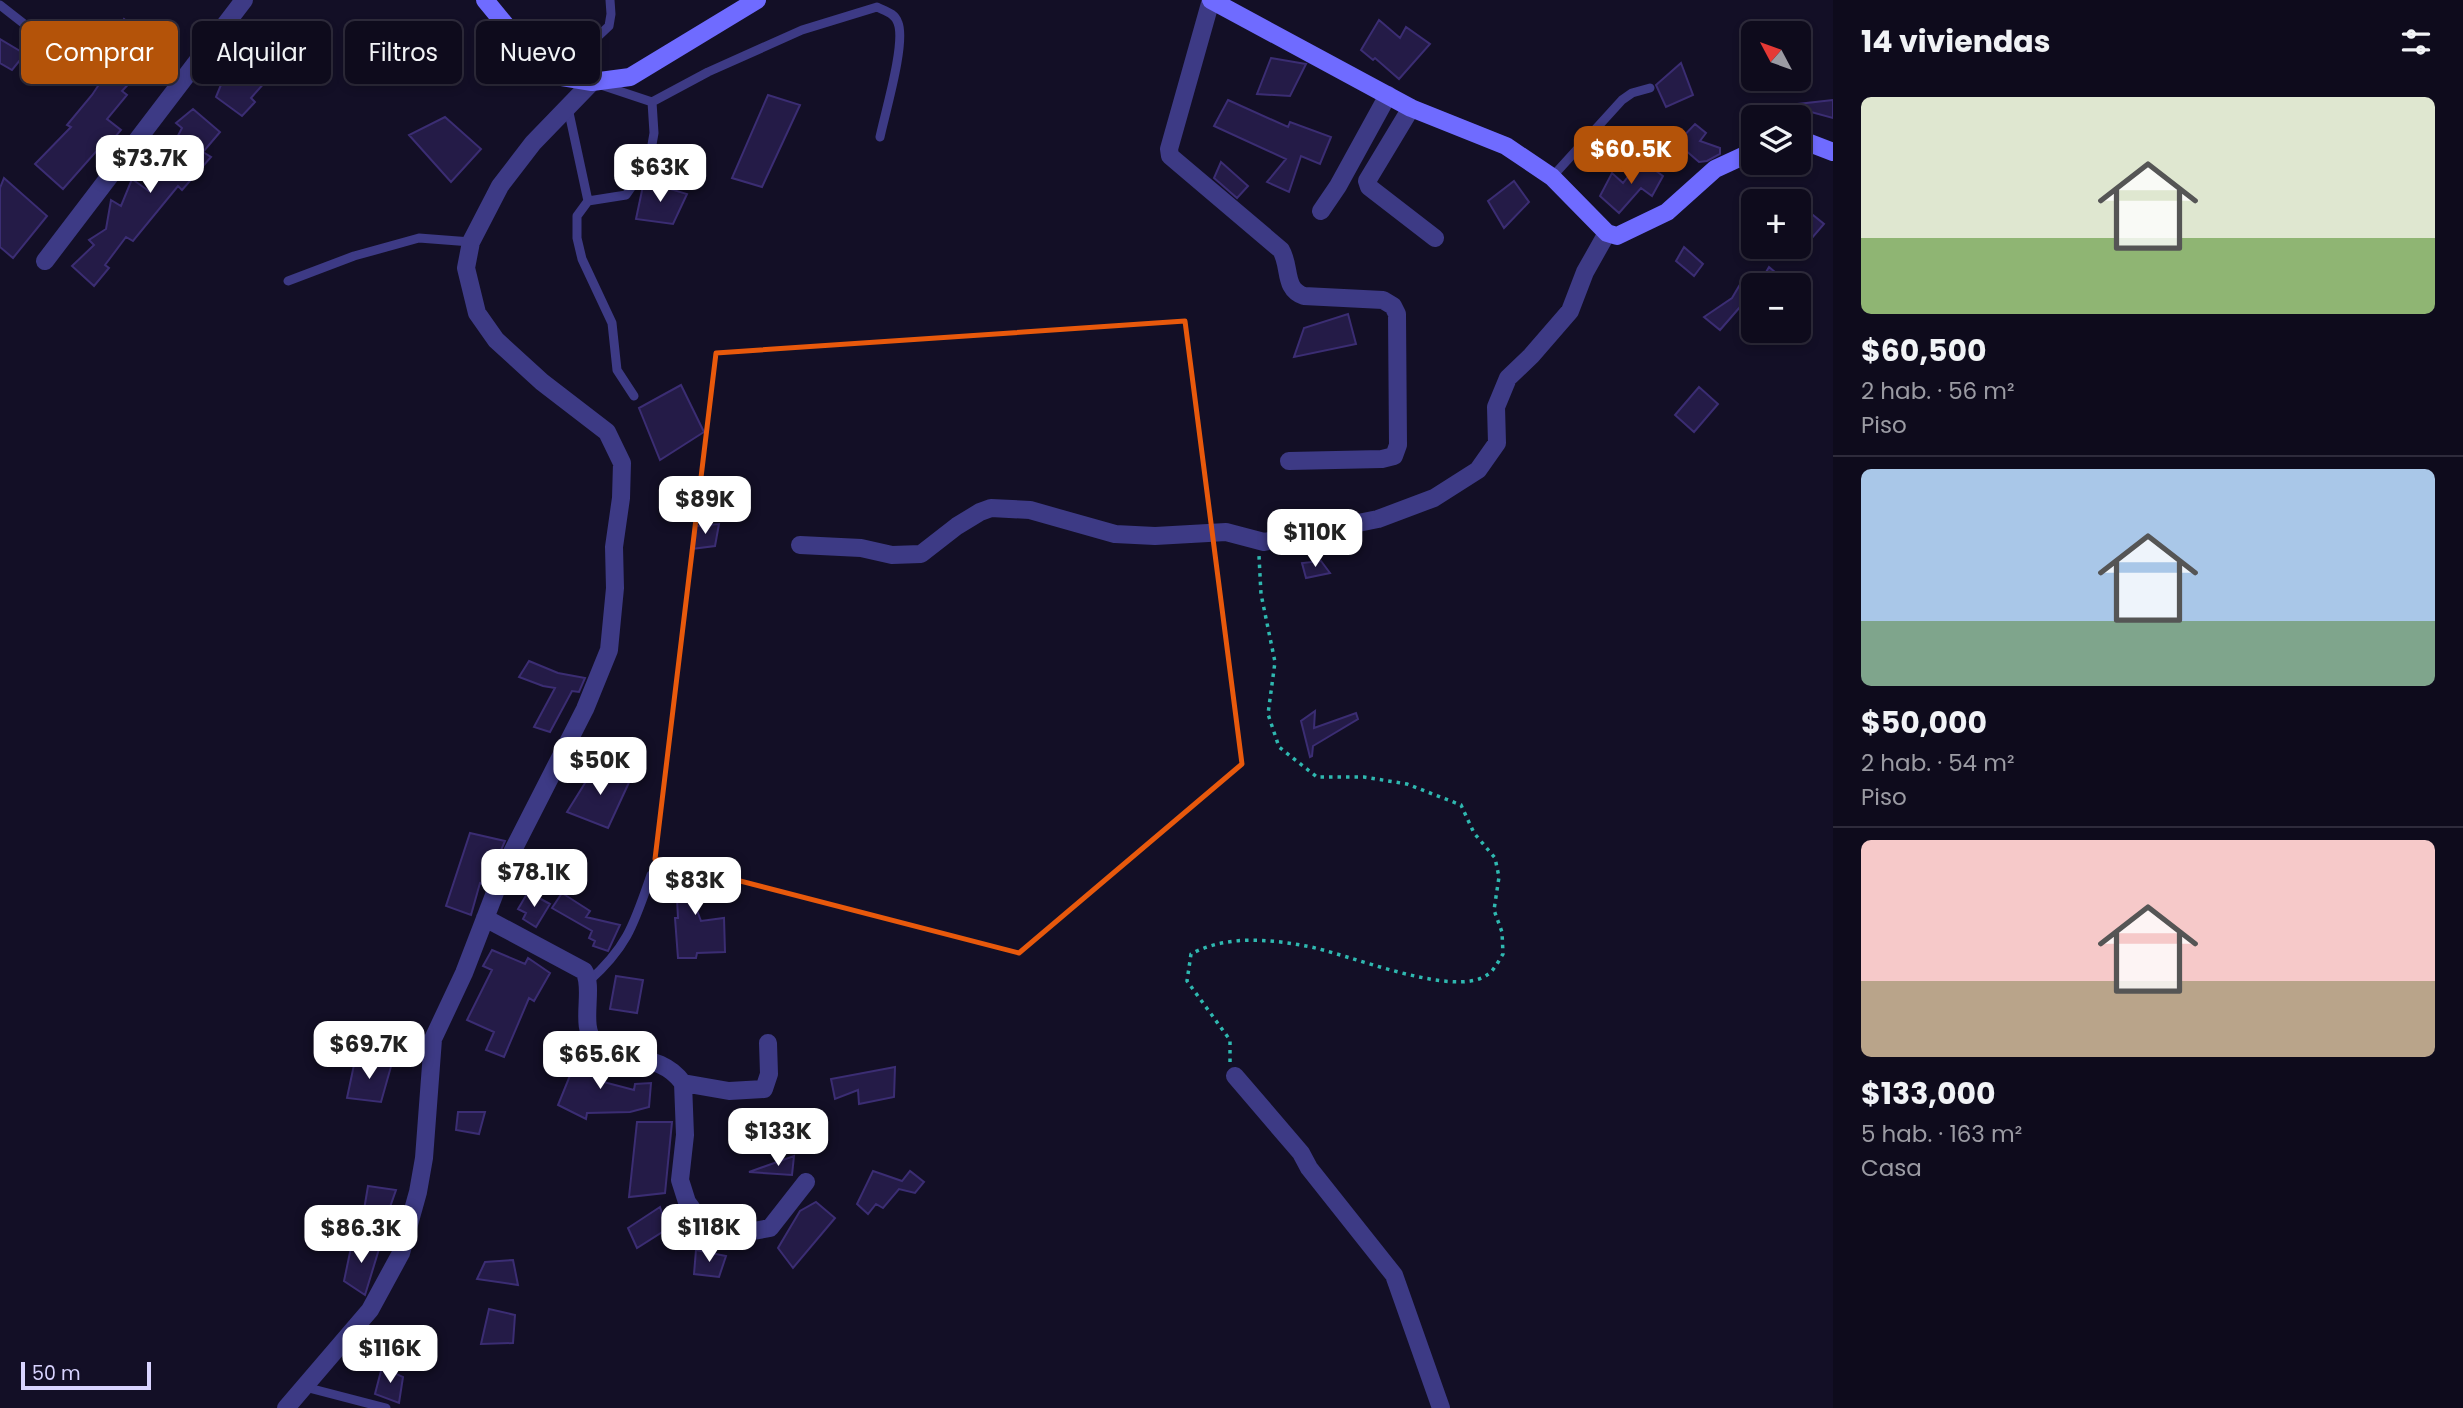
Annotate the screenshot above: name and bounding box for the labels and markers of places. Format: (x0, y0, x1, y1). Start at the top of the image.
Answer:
pin: $60.5K (1574, 127, 1688, 186)
pin: $73.7K (93, 136, 207, 195)
pin: $63K (619, 144, 701, 204)
pin: $89K (664, 476, 746, 536)
pin: $110K (1266, 510, 1364, 569)
pin: $50K (559, 738, 641, 797)
pin: $78.1K (477, 850, 591, 909)
pin: $83K (654, 858, 736, 917)
pin: $69.7K (312, 1021, 426, 1081)
pin: $65.6K (543, 1032, 657, 1091)
pin: $133K (729, 1108, 827, 1168)
pin: $118K (660, 1204, 758, 1264)
pin: $86.3K (304, 1206, 418, 1265)
pin: $116K (341, 1326, 439, 1385)

